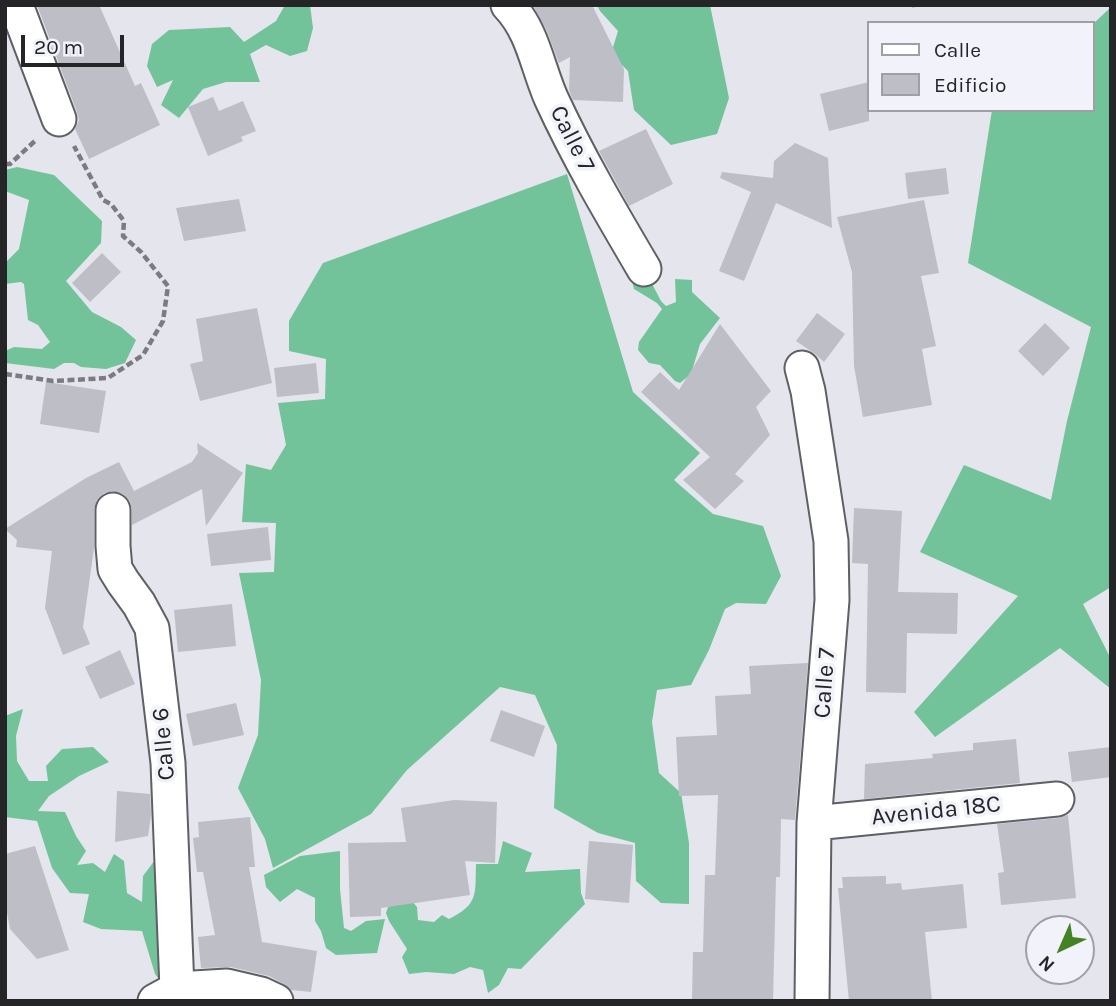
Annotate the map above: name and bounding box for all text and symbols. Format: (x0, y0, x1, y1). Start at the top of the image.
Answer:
scale bar (24, 21, 128, 65)
legend (867, 21, 1095, 112)
text: 20 m (34, 35, 83, 59)
text: Calle (934, 38, 981, 62)
text: Edificio (934, 73, 1007, 97)
street label: Calle 7 (543, 101, 601, 177)
street label: Calle 7 (808, 647, 842, 719)
street label: Calle 6 (146, 706, 182, 782)
street label: Avenida 18C (870, 790, 1002, 832)
north arrow (1025, 915, 1095, 985)
text: N (1034, 951, 1059, 976)

